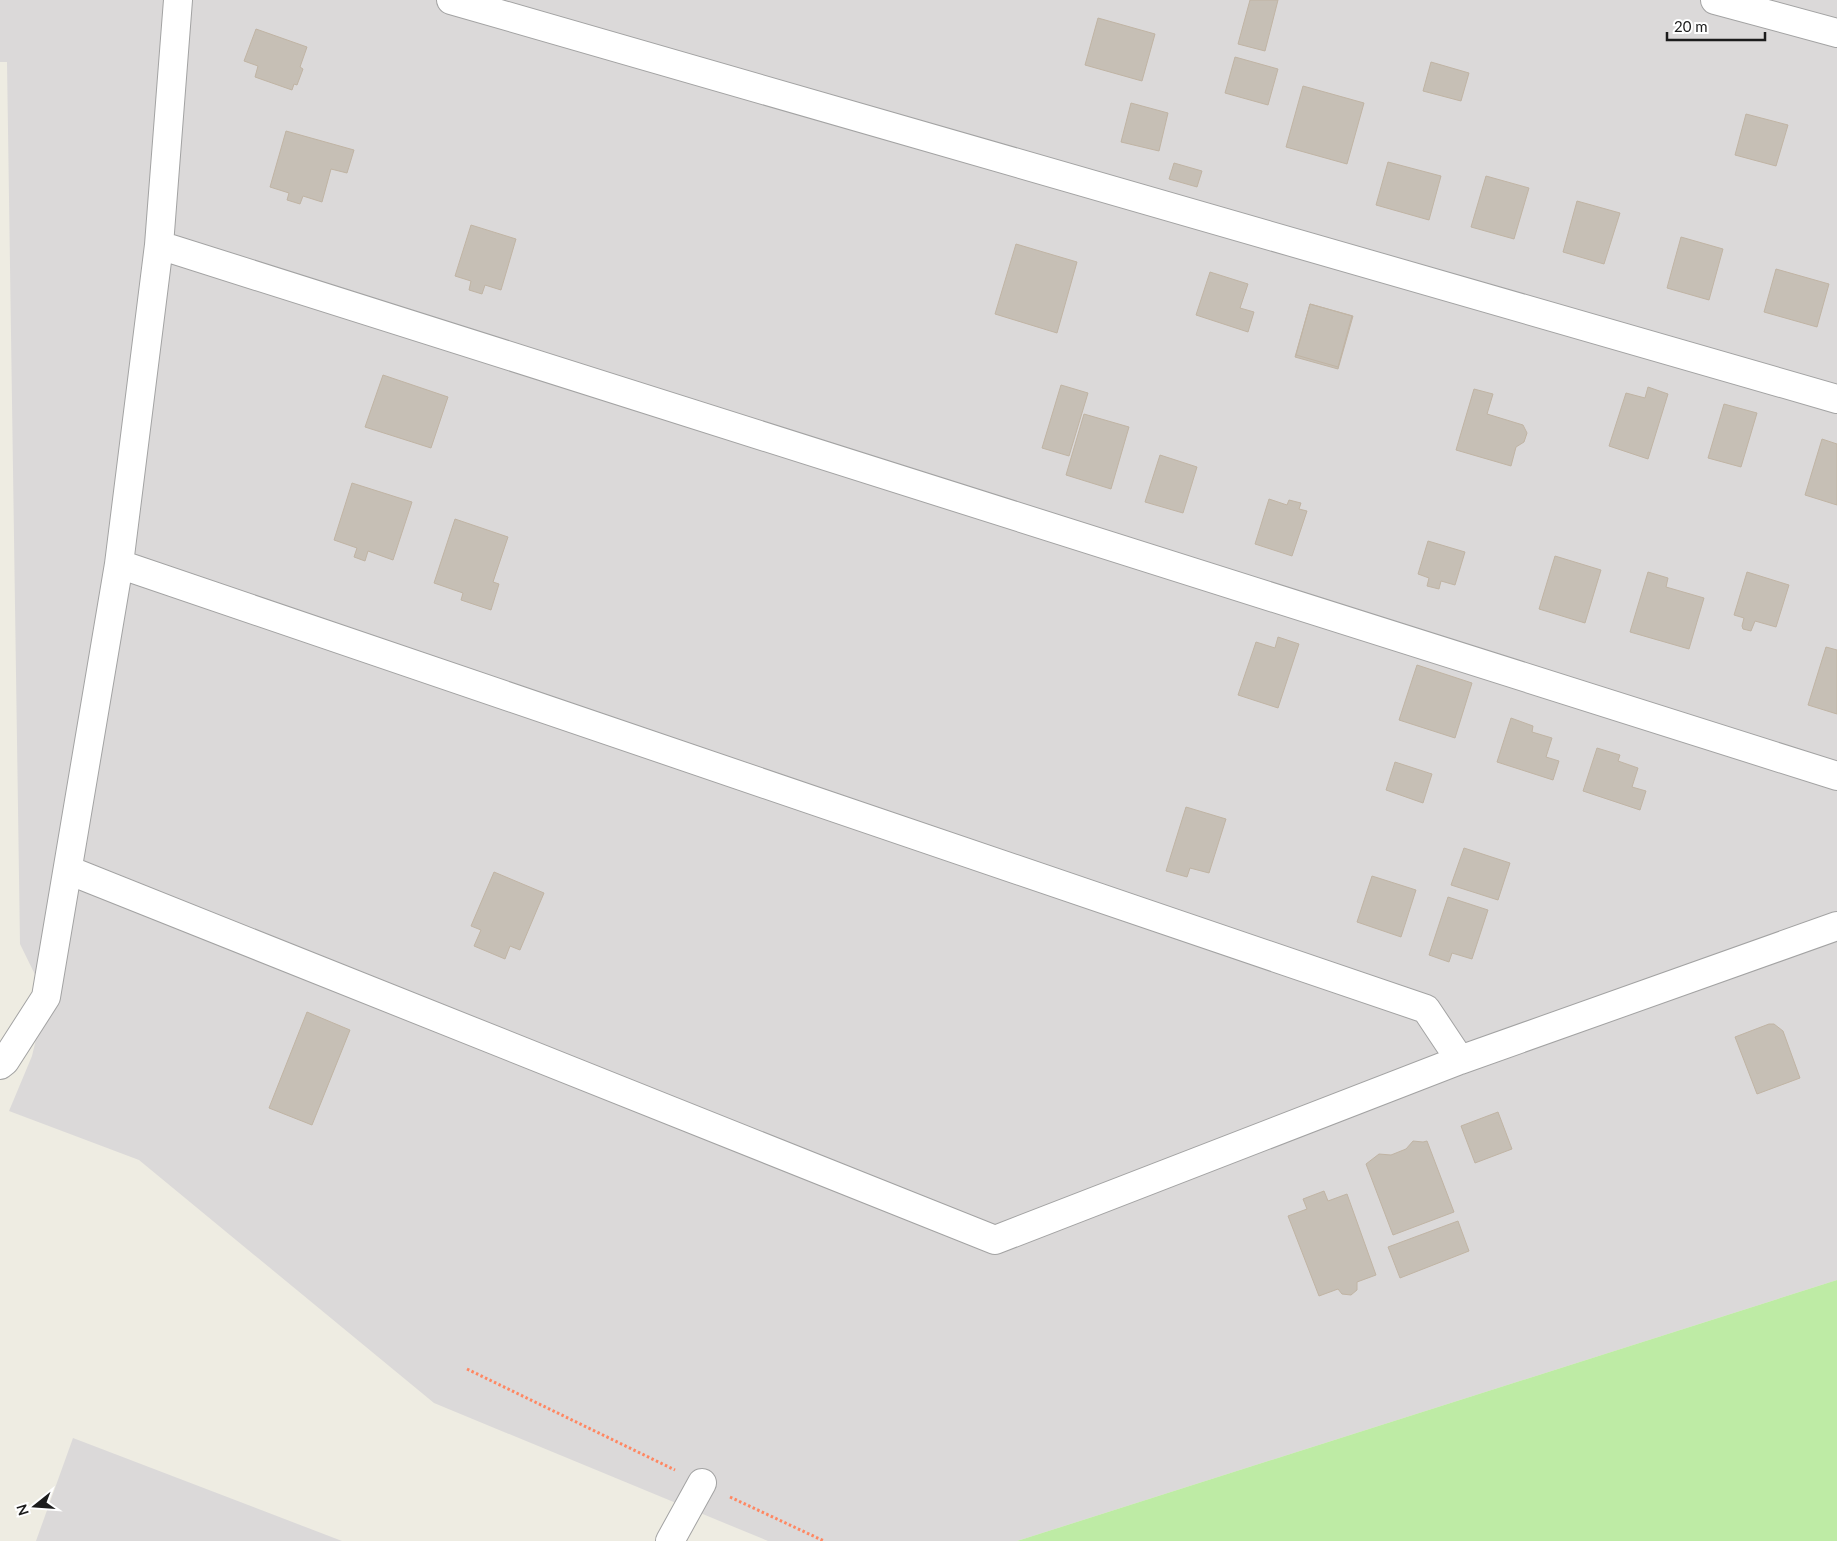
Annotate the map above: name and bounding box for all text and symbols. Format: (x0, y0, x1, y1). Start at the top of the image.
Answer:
scale bar (1667, 10, 1764, 42)
text: 20 m (1674, 17, 1708, 35)
north arrow (10, 1481, 60, 1531)
text: N (12, 1502, 32, 1518)

